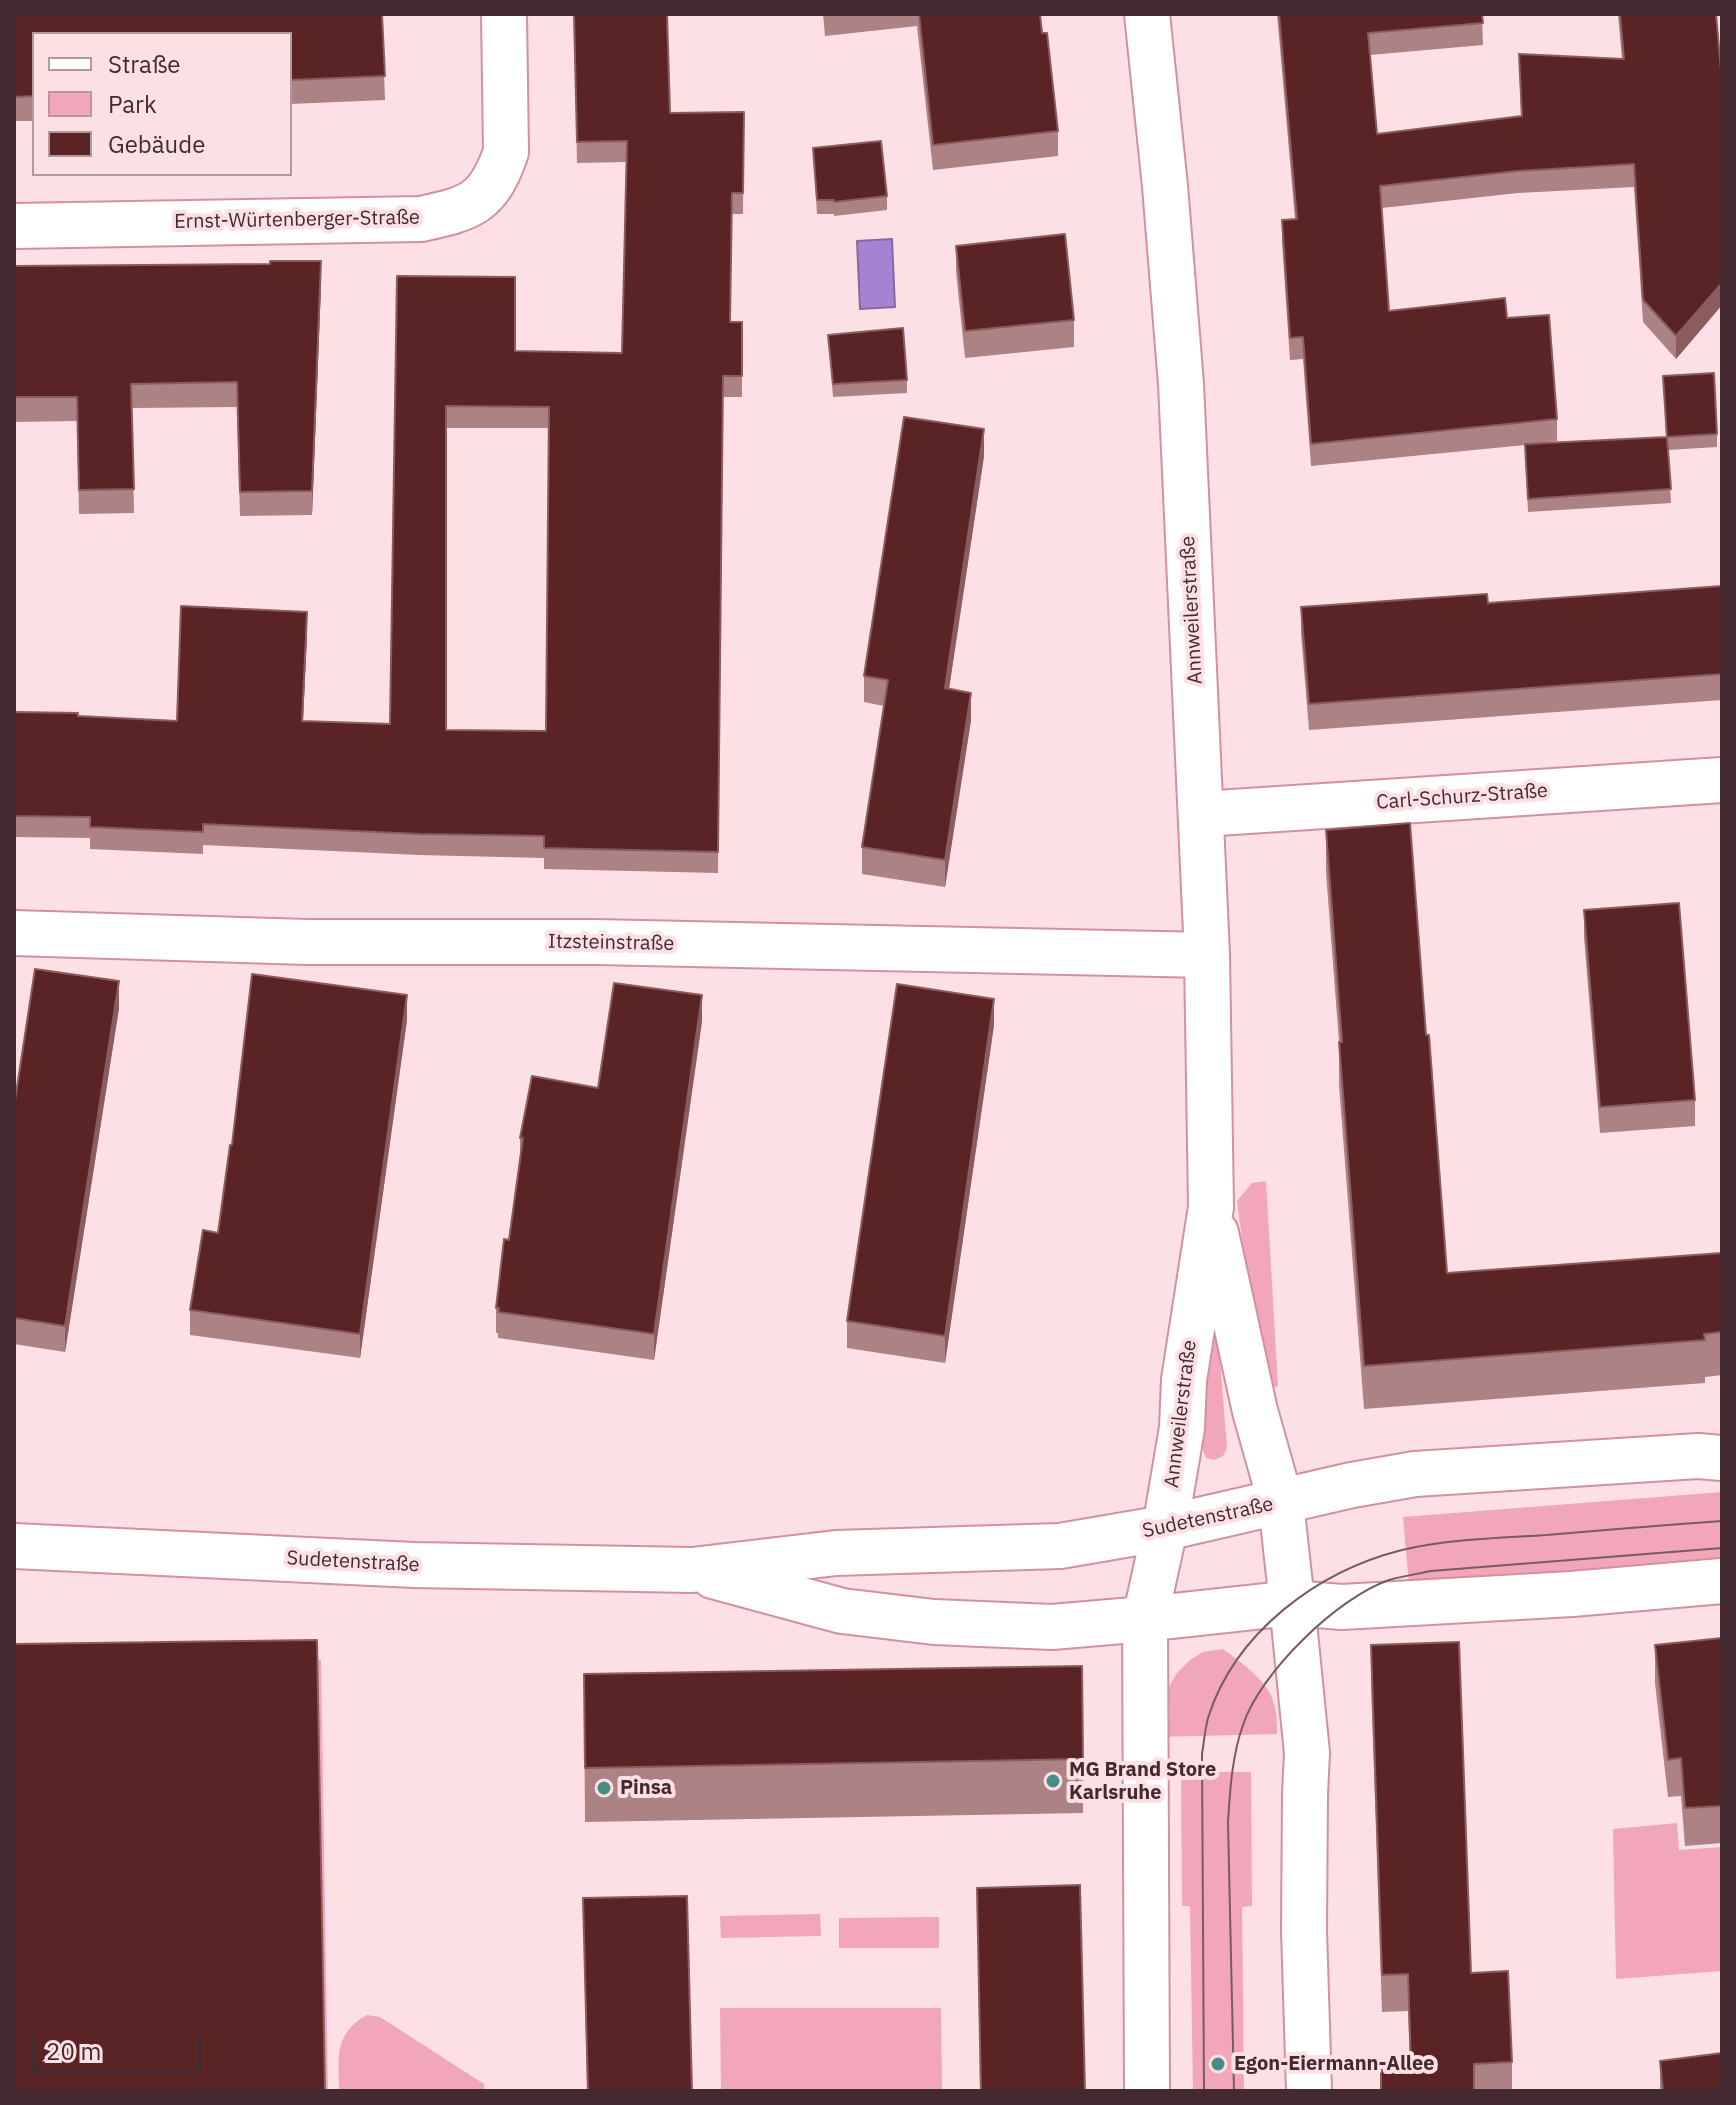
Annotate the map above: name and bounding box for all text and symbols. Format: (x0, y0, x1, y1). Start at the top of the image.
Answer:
legend (32, 32, 292, 176)
text: Straße (108, 48, 180, 80)
text: Park (108, 88, 157, 120)
text: Gebäude (108, 128, 205, 160)
street label: Ernst-Würtenberger-Straße (174, 206, 420, 234)
street label: Annweilerstraße (1176, 535, 1208, 685)
street label: Carl-Schurz-Straße (1375, 779, 1549, 815)
street label: Itzsteinstraße (548, 930, 674, 956)
street label: Annweilerstraße (1160, 1339, 1202, 1489)
street label: Sudetenstraße (1140, 1492, 1276, 1544)
street label: Sudetenstraße (286, 1547, 420, 1577)
place label: MG Brand Store Karlsruhe (1069, 1758, 1216, 1805)
marker: MG Brand Store Karlsruhe (1044, 1772, 1062, 1790)
place label: Pinsa (620, 1776, 672, 1800)
marker: Pinsa (595, 1779, 613, 1797)
scale bar (36, 2021, 206, 2071)
text: 20 m (46, 2035, 101, 2067)
place label: Egon-Eiermann-Allee (1234, 2052, 1434, 2076)
marker: Egon-Eiermann-Allee (1209, 2055, 1227, 2073)

